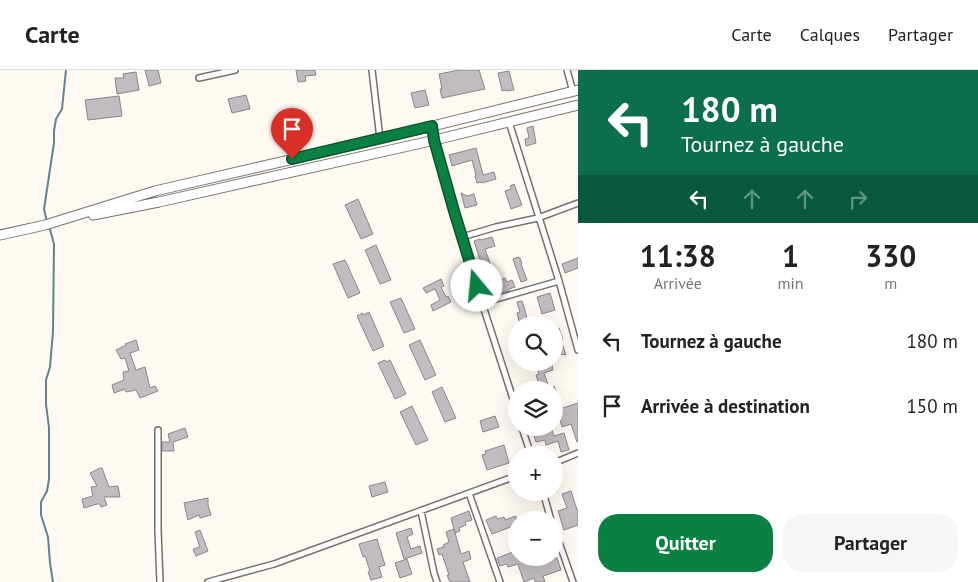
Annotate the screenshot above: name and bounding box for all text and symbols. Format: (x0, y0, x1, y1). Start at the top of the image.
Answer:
text: Carte (25, 19, 80, 50)
text: Carte (731, 23, 772, 46)
text: Calques (800, 23, 860, 46)
text: Partager (888, 23, 953, 46)
text: 180 m (681, 86, 778, 132)
icon: left (598, 90, 663, 155)
pin (271, 108, 313, 159)
icon: arrive (278, 115, 306, 143)
text: Tournez à gauche (681, 130, 844, 158)
icon: left (685, 185, 713, 213)
icon: ahead (738, 185, 766, 213)
icon: ahead (791, 185, 819, 213)
icon: right (844, 185, 872, 213)
text: 11:38 (640, 236, 716, 275)
text: 1 (782, 236, 799, 275)
text: 330 (865, 236, 916, 275)
position arrow (450, 259, 502, 311)
text: Arrivée (654, 273, 702, 293)
text: min (778, 273, 804, 293)
text: m (884, 273, 897, 293)
map controls (508, 316, 563, 566)
button: search (508, 316, 563, 371)
icon: left (598, 327, 626, 355)
text: Tournez à gauche (641, 329, 782, 353)
text: 180 m (906, 329, 958, 353)
button: layers (508, 381, 563, 436)
icon: arrive (598, 392, 626, 420)
text: Arrivée à destination (641, 394, 810, 418)
text: 150 m (906, 394, 958, 418)
button: + (508, 446, 563, 501)
button: − (508, 511, 563, 566)
button: Quitter (598, 514, 773, 572)
button: Partager (783, 514, 958, 572)

